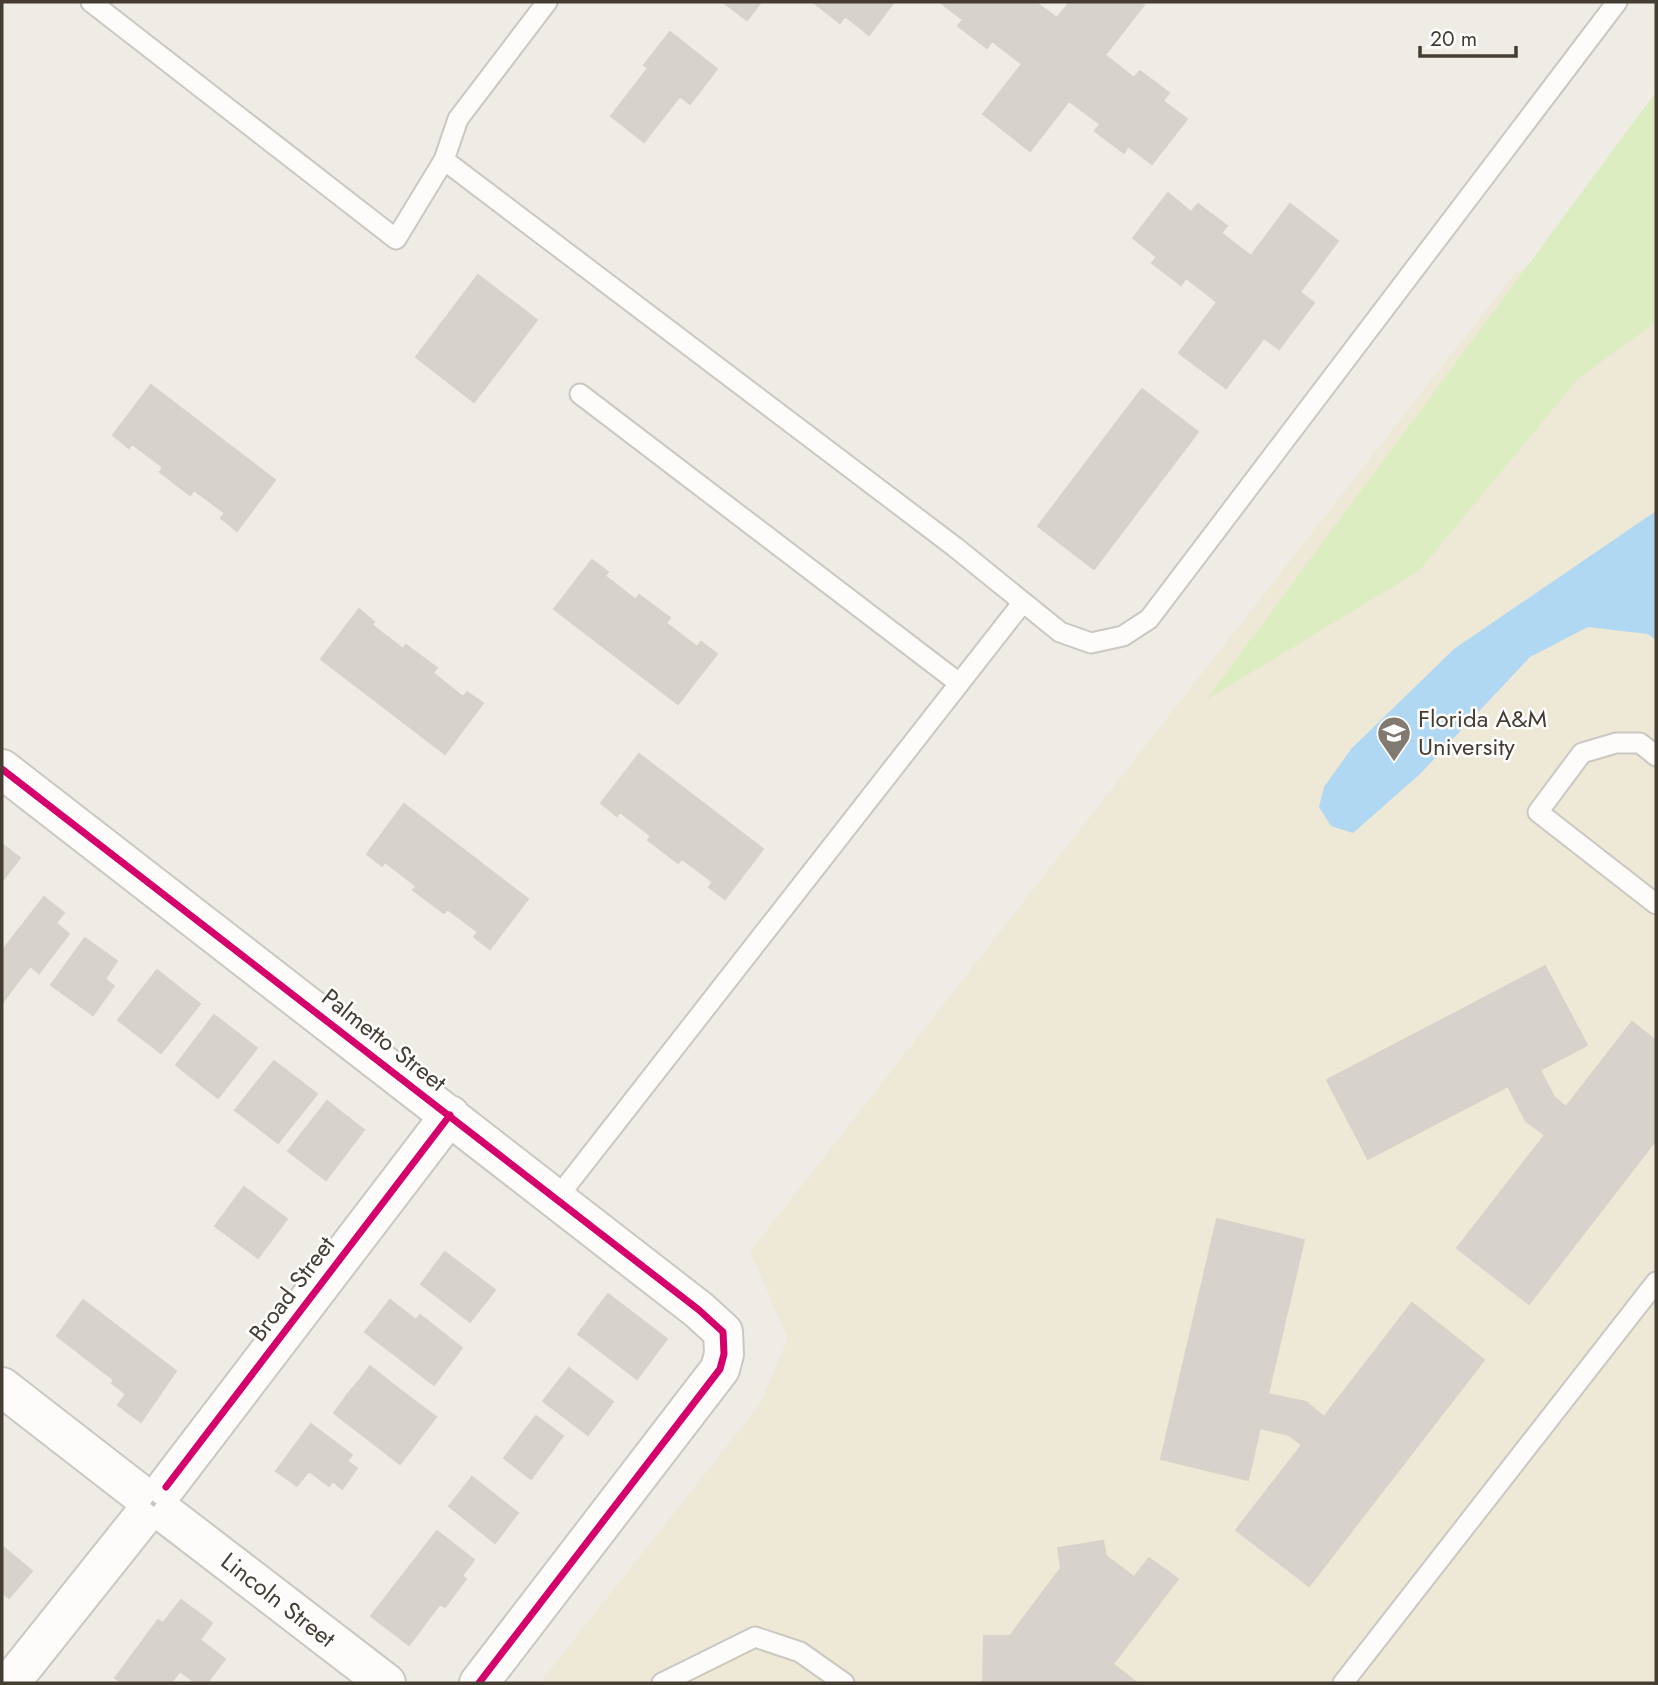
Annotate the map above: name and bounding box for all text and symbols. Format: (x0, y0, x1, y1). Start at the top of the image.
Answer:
scale bar (1420, 14, 1516, 58)
text: 20 m (1430, 24, 1477, 54)
place label: Florida A&M University (1418, 701, 1547, 764)
school or university icon: Florida A&M University (1375, 714, 1413, 763)
street label: Palmetto Street (315, 980, 454, 1100)
street label: Broad Street (240, 1228, 343, 1349)
street label: Lincoln Street (214, 1544, 343, 1656)

